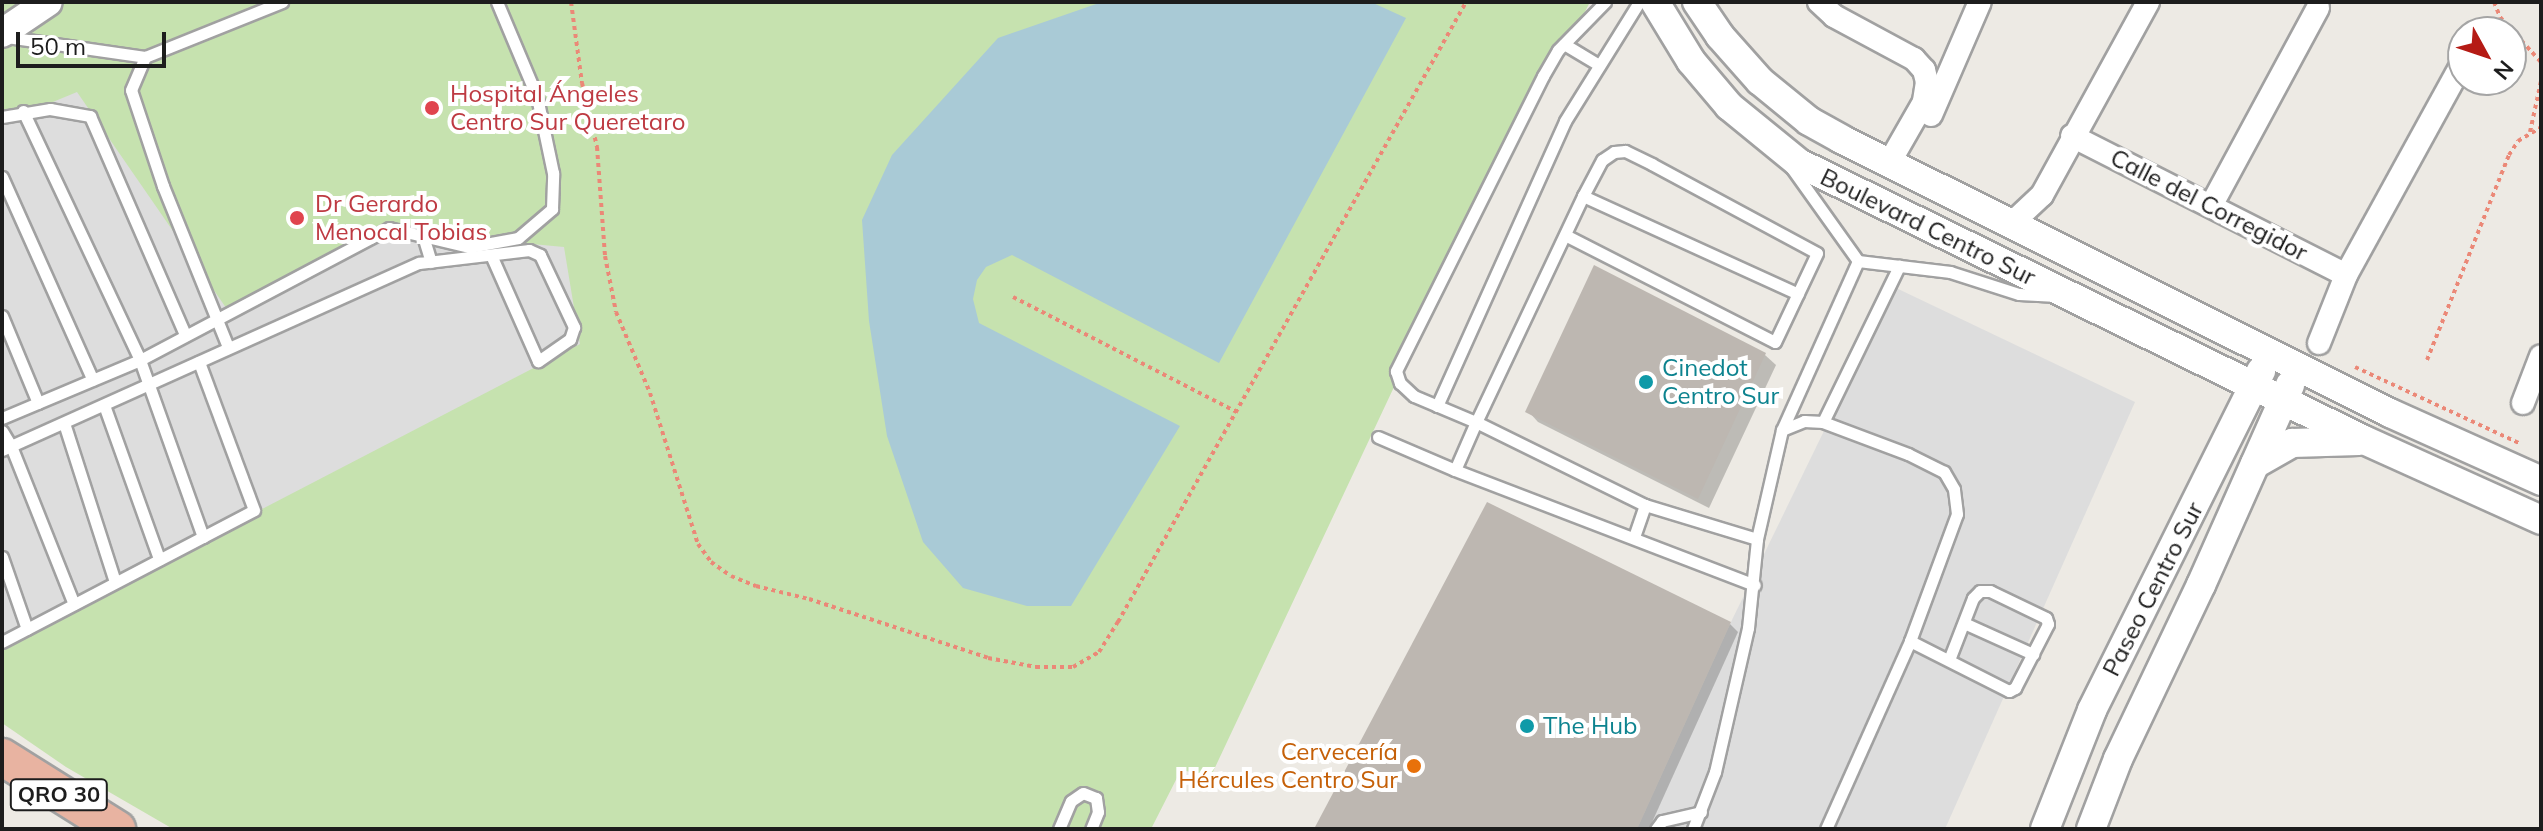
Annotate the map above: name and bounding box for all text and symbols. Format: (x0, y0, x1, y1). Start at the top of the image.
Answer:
scale bar (20, 16, 170, 66)
north arrow (2447, 16, 2527, 96)
text: 50 m (30, 31, 86, 61)
text: N (2488, 55, 2520, 86)
place label: Hospital Ángeles Centro Sur Queretaro (450, 80, 685, 136)
marker: Hospital Ángeles Centro Sur Queretaro (421, 97, 443, 119)
street label: Calle del Corregidor (2106, 143, 2312, 267)
street label: Boulevard Centro Sur (1816, 162, 2040, 292)
place label: Dr Gerardo Menocal Tobias (315, 190, 487, 246)
marker: Dr Gerardo Menocal Tobias (286, 207, 308, 229)
place label: Cinedot Centro Sur (1662, 354, 1779, 410)
marker: Cinedot Centro Sur (1637, 373, 1655, 391)
street label: Paseo Centro Sur (2097, 497, 2209, 681)
place label: The Hub (1543, 712, 1638, 740)
marker: The Hub (1518, 717, 1536, 735)
place label: Cervecería Hércules Centro Sur (1178, 738, 1398, 794)
marker: Cervecería Hércules Centro Sur (1405, 757, 1423, 775)
road number: QRO 30 (9, 777, 109, 813)

